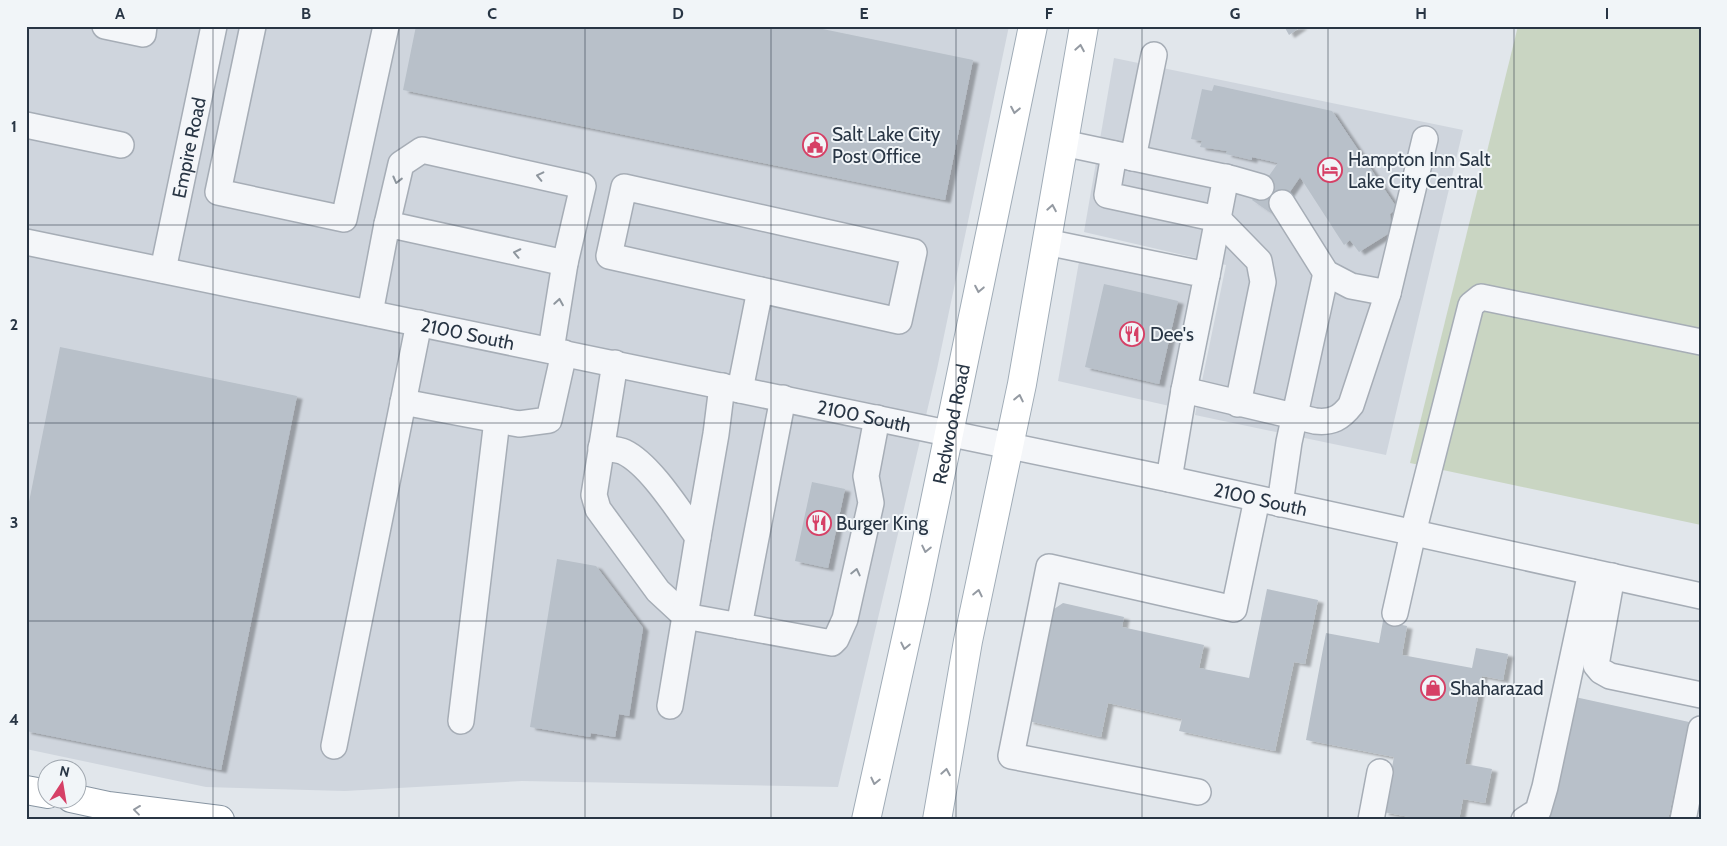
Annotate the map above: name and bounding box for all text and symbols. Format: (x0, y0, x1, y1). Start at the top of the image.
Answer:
text: A (115, 4, 125, 23)
text: B (301, 4, 311, 23)
text: C (487, 4, 497, 23)
text: D (672, 4, 684, 23)
text: E (859, 4, 869, 23)
text: F (1045, 4, 1054, 23)
text: G (1230, 4, 1240, 23)
text: H (1415, 4, 1427, 23)
text: I (1605, 4, 1609, 23)
one-way arrow (1074, 43, 1084, 52)
street label: Empire Road (167, 95, 210, 200)
one-way arrow (1011, 106, 1021, 115)
text: 1 (11, 117, 17, 136)
place label: Salt Lake City Post Office (832, 123, 941, 168)
public building icon: Salt Lake City Post Office (802, 132, 828, 158)
place label: Hampton Inn Salt Lake City Central (1348, 148, 1491, 193)
hotel icon: Hampton Inn Salt Lake City Central (1317, 157, 1343, 183)
one-way arrow (536, 171, 545, 182)
one-way arrow (392, 175, 403, 184)
one-way arrow (1046, 203, 1056, 212)
one-way arrow (513, 248, 522, 258)
one-way arrow (974, 285, 985, 294)
one-way arrow (553, 298, 564, 306)
street label: 2100 South (419, 313, 517, 354)
text: 2 (10, 315, 18, 334)
restaurant icon: Dee's (1119, 321, 1145, 347)
place label: Dee's (1150, 323, 1194, 346)
street label: Redwood Road (927, 362, 974, 486)
one-way arrow (1013, 393, 1024, 402)
street label: 2100 South (815, 395, 913, 437)
street label: 2100 South (1212, 478, 1309, 521)
restaurant icon: Burger King (806, 510, 832, 536)
place label: Burger King (836, 512, 928, 535)
text: 3 (10, 513, 18, 532)
one-way arrow (921, 545, 931, 554)
one-way arrow (850, 567, 860, 576)
one-way arrow (972, 589, 983, 598)
one-way arrow (900, 641, 911, 650)
shop icon: Shaharazad (1420, 675, 1446, 701)
place label: Shaharazad (1450, 677, 1543, 700)
text: 4 (9, 710, 19, 729)
north arrow (38, 758, 88, 808)
text: N (58, 761, 71, 781)
one-way arrow (940, 767, 950, 776)
one-way arrow (870, 777, 881, 786)
one-way arrow (133, 805, 141, 815)

